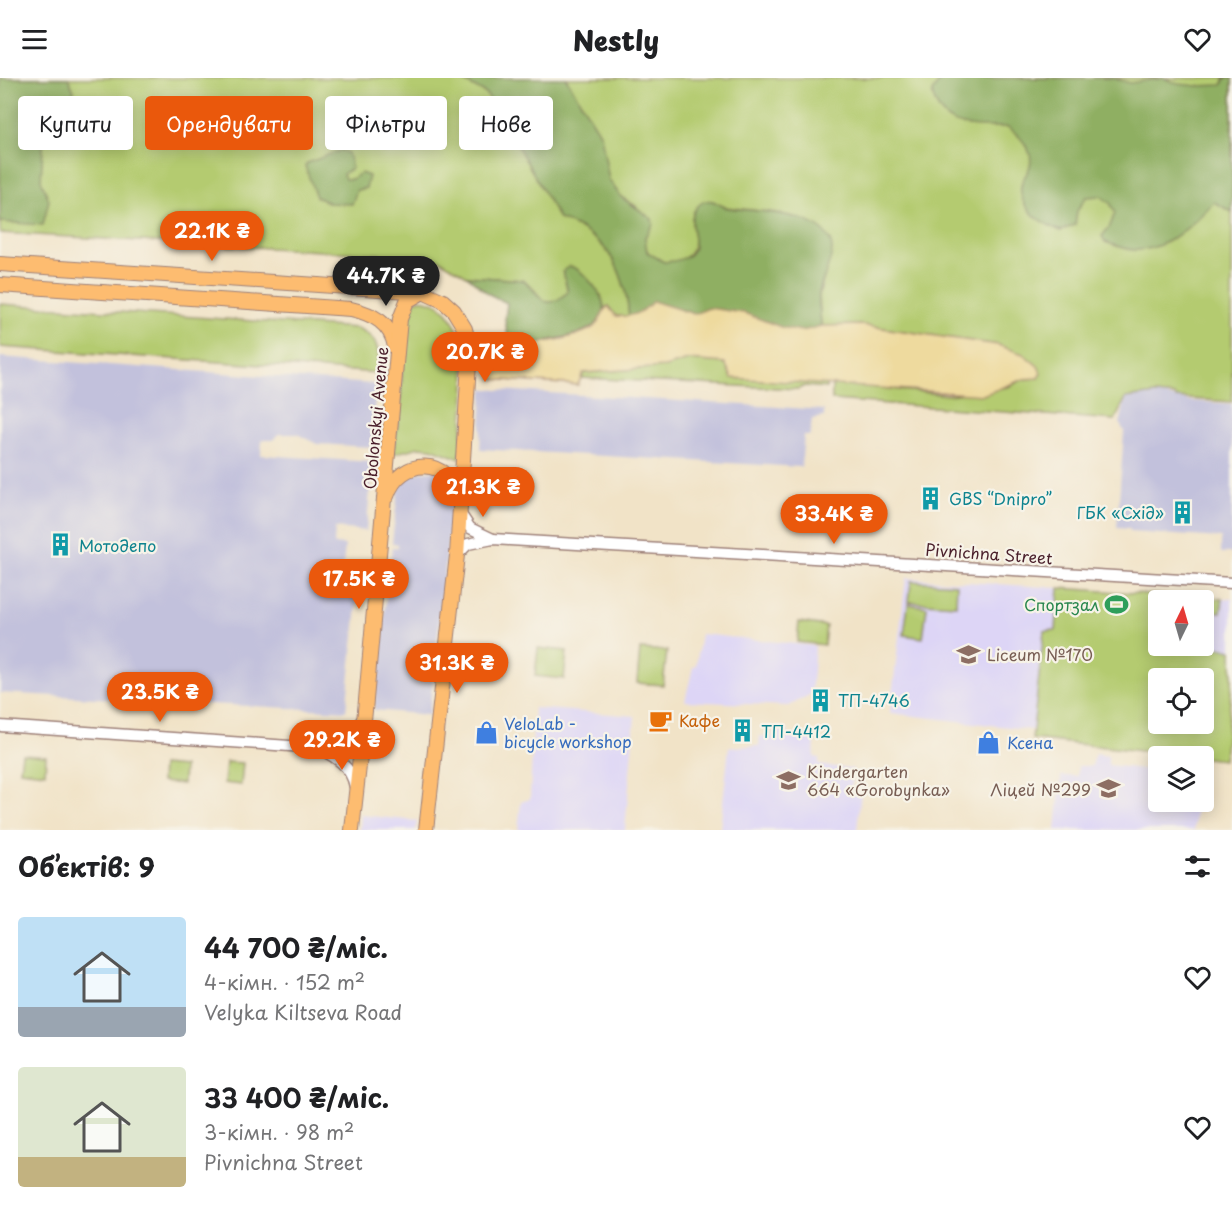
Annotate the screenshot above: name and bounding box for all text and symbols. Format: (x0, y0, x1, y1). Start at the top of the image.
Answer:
text: Nestly (573, 19, 659, 60)
icon: menu (18, 23, 51, 56)
icon: heart (1181, 23, 1214, 56)
chip: Купити (18, 96, 133, 150)
chip: Орендувати (145, 96, 313, 150)
chip: Фільтри (325, 96, 447, 150)
chip: Нове (459, 96, 553, 150)
pin: 22.1K ₴ (157, 211, 267, 262)
text: 22.1K ₴ (174, 215, 250, 245)
pin: 44.7K ₴ (331, 256, 441, 307)
text: 44.7K ₴ (347, 260, 425, 290)
pin: 20.7K ₴ (430, 332, 540, 383)
text: 20.7K ₴ (445, 336, 525, 366)
street label: Obolonskyi Avenue (357, 345, 393, 490)
pin: 21.3K ₴ (428, 467, 538, 518)
text: 21.3K ₴ (446, 471, 520, 501)
building icon: GBS “Dnipro” (918, 485, 944, 511)
place label: GBS “Dnipro” (949, 486, 1052, 510)
pin: 33.4K ₴ (779, 494, 889, 545)
text: 33.4K ₴ (795, 498, 873, 528)
building icon: ГБК «Схід» (1169, 499, 1195, 525)
place label: ГБК «Схід» (1077, 500, 1164, 524)
building icon: Мотодепо (48, 532, 74, 558)
place label: Мотодепо (79, 533, 156, 557)
street label: Pivnichna Street (925, 537, 1053, 569)
pin: 17.5K ₴ (304, 559, 414, 610)
text: 17.5K ₴ (323, 563, 395, 593)
north arrow (1148, 590, 1214, 656)
map controls (1148, 590, 1214, 812)
sports icon: Спортзал (1104, 591, 1130, 617)
place label: Спортзал (1024, 592, 1099, 616)
school or university icon: Liceum №170 (956, 641, 982, 667)
place label: Liceum №170 (987, 642, 1093, 666)
pin: 31.3K ₴ (402, 643, 512, 694)
text: 31.3K ₴ (419, 647, 495, 677)
button: locate (1148, 668, 1214, 734)
pin: 23.5K ₴ (105, 672, 215, 723)
text: 23.5K ₴ (121, 676, 199, 706)
building icon: ТП-4746 (807, 687, 833, 713)
place label: ТП-4746 (838, 688, 910, 712)
cafe icon: Кафе (648, 707, 674, 733)
place label: Кафе (679, 708, 720, 732)
place label: VeloLab - bicycle workshop (504, 711, 632, 753)
building icon: ТП-4412 (730, 718, 756, 744)
shop icon: VeloLab - bicycle workshop (473, 719, 499, 745)
place label: ТП-4412 (761, 719, 831, 743)
pin: 29.2K ₴ (287, 720, 397, 771)
text: 29.2K ₴ (303, 724, 381, 754)
shop icon: Ксена (976, 729, 1002, 755)
place label: Ксена (1007, 730, 1053, 754)
button: layers (1148, 746, 1214, 812)
place label: Kindergarten 664 «Gorobynka» (807, 759, 950, 801)
school or university icon: Kindergarten 664 «Gorobynka» (776, 767, 802, 793)
school or university icon: Ліцей №299 (1096, 776, 1122, 802)
place label: Ліцей №299 (990, 777, 1091, 801)
text: Об’єктів: 9 (18, 847, 155, 886)
icon: filters (1181, 850, 1214, 883)
text: 44 700 ₴/міс. (204, 928, 388, 967)
icon: home (66, 941, 138, 1013)
icon: heart (1181, 961, 1214, 994)
text: 4-кімн. · 152 m² (204, 967, 365, 997)
text: Velyka Kiltseva Road (204, 997, 402, 1027)
text: 33 400 ₴/міс. (204, 1078, 389, 1117)
icon: home (66, 1091, 138, 1163)
icon: heart (1181, 1111, 1214, 1144)
text: 3-кімн. · 98 m² (204, 1117, 354, 1147)
text: Pivnichna Street (204, 1147, 363, 1177)

